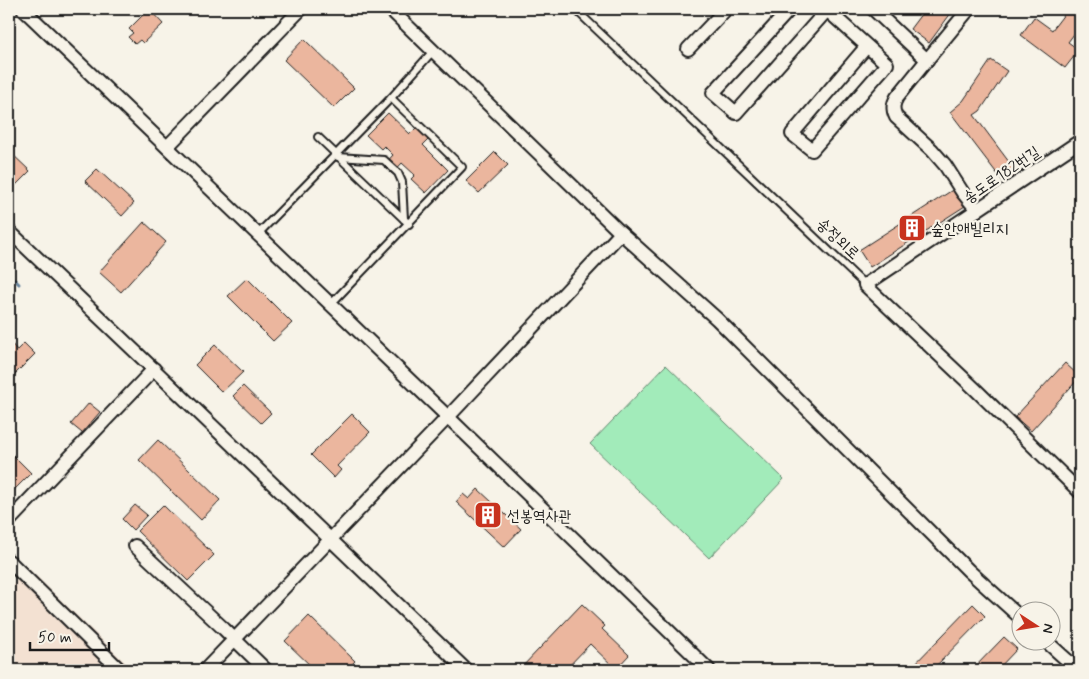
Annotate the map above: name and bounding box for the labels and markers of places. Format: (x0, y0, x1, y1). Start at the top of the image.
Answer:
building icon: 숲안애빌리지 (897, 213, 927, 243)
place label: 숲안애빌리지 (931, 219, 1008, 240)
building icon: 선봉역사관 (473, 500, 503, 530)
place label: 선봉역사관 (507, 506, 572, 527)

